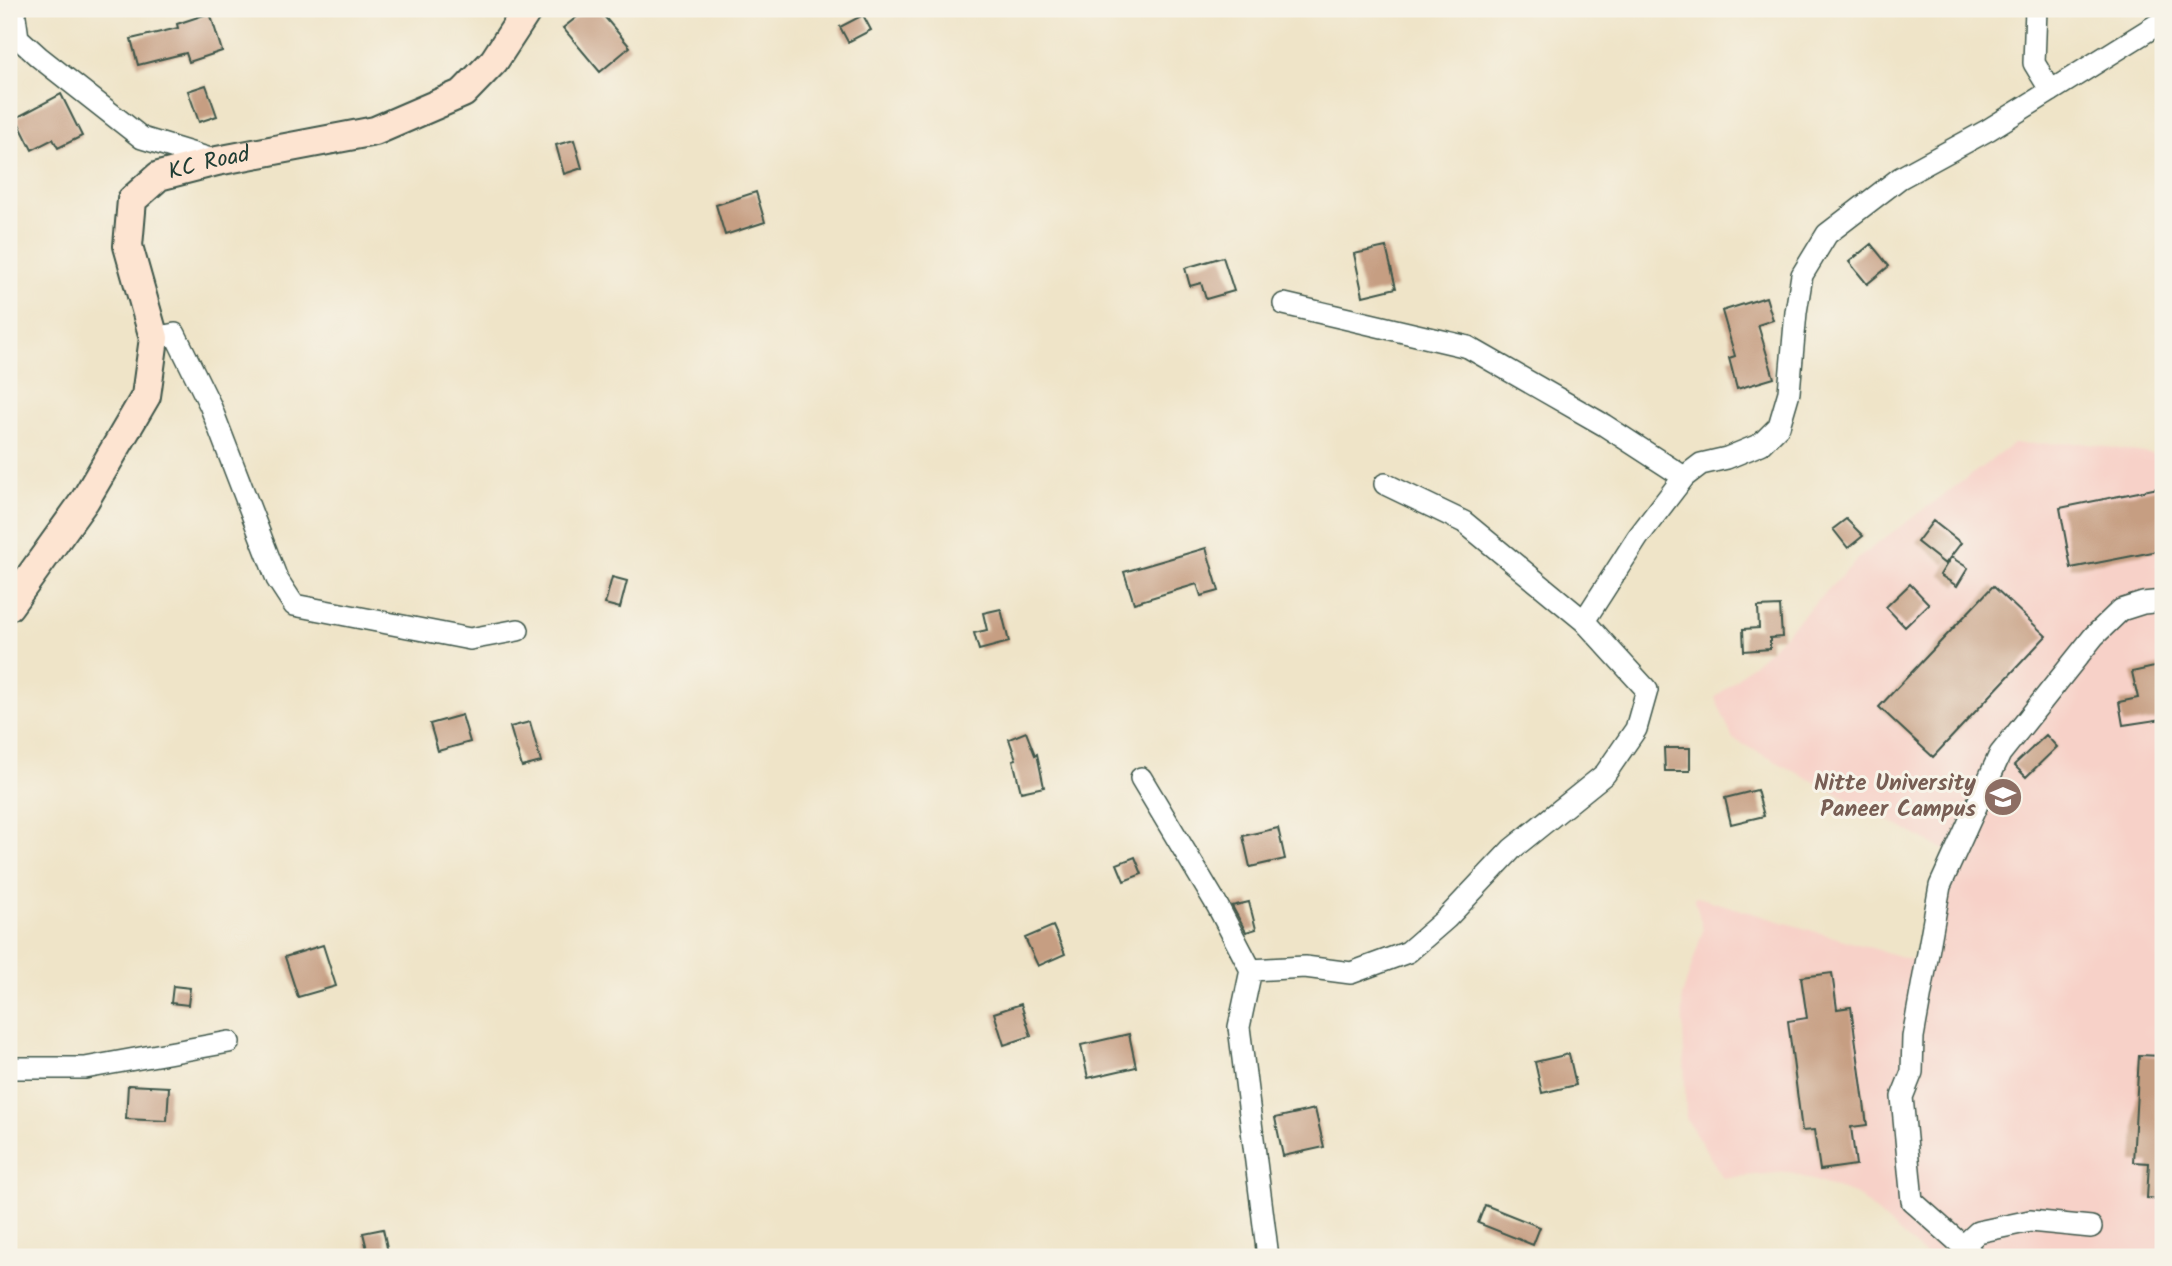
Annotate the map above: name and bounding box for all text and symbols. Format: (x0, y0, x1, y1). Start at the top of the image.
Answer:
street label: KC Road (164, 137, 253, 191)
place label: Nitte University Paneer Campus (1814, 766, 1976, 828)
school or university icon: Nitte University Paneer Campus (1982, 776, 2024, 818)

